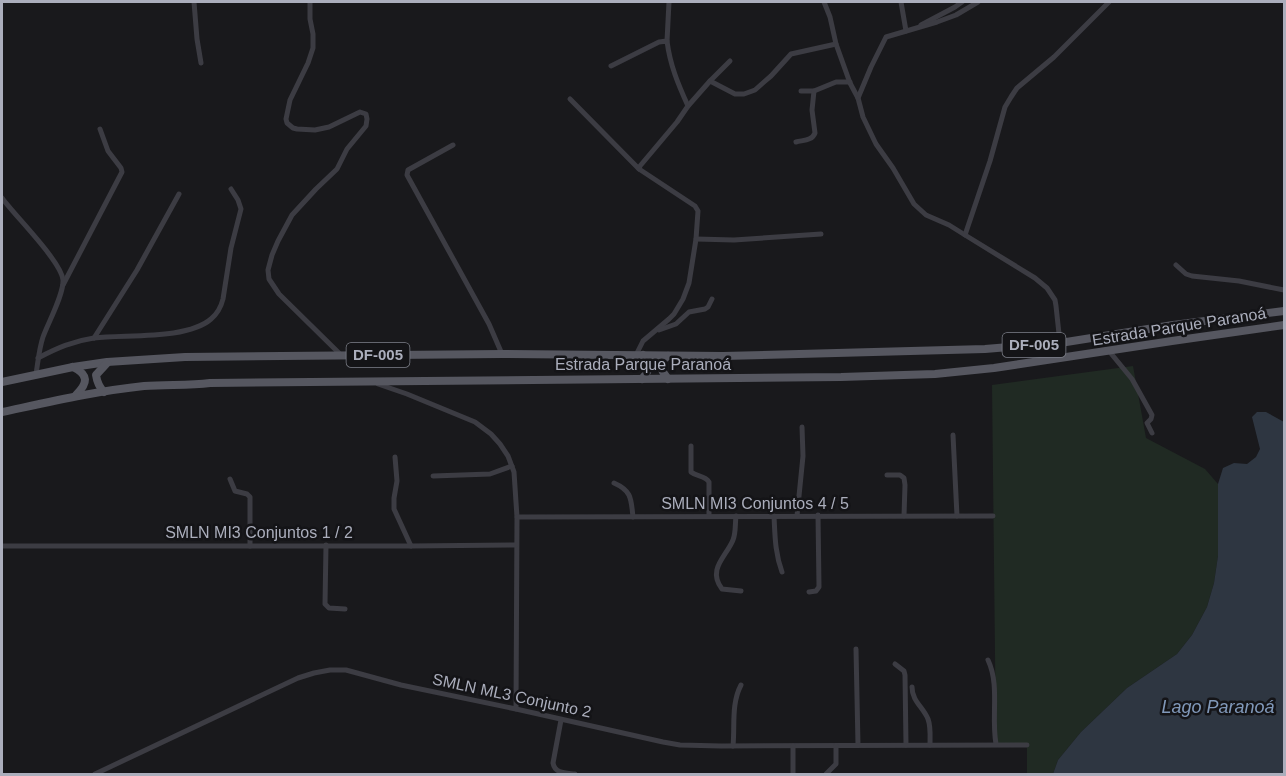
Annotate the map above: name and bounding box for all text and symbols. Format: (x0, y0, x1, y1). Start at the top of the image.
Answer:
street label: Estrada Parque Paranoá (1091, 304, 1267, 349)
road number: DF-005 (1002, 333, 1066, 357)
road number: DF-005 (346, 343, 410, 367)
street label: Estrada Parque Paranoá (555, 356, 731, 373)
street label: SMLN MI3 Conjuntos 4 / 5 (661, 495, 849, 512)
street label: SMLN MI3 Conjuntos 1 / 2 (165, 524, 353, 541)
street label: SMLN ML3 Conjunto 2 (431, 670, 593, 721)
water label: Lago Paranoá (1161, 697, 1275, 717)

